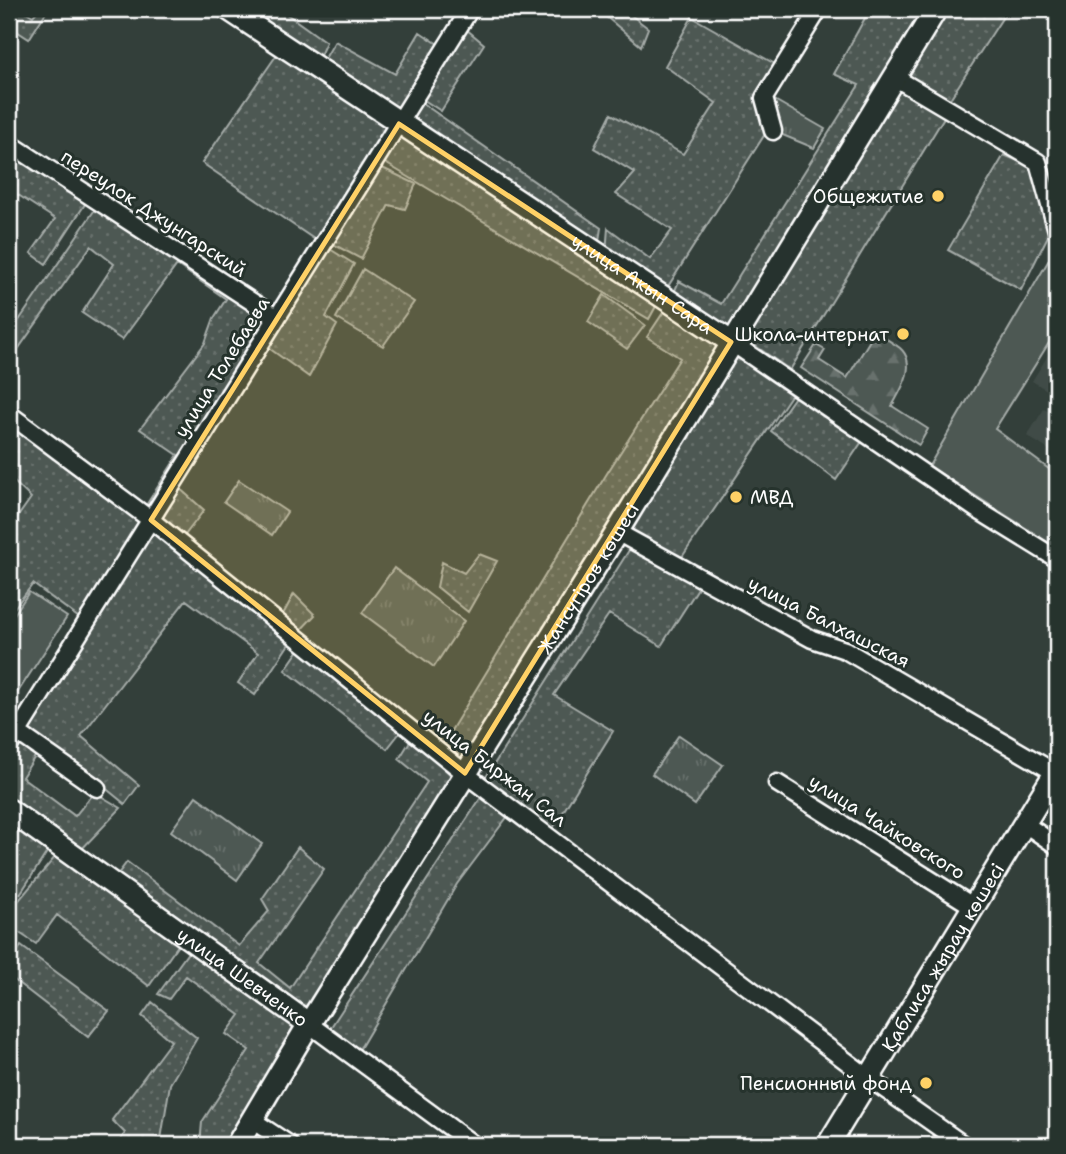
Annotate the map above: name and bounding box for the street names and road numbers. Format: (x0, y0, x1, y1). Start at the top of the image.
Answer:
street label: переулок Джунгарский (56, 144, 252, 282)
street label: улица Акын Сара (567, 227, 718, 339)
street label: улица Толебаева (169, 292, 275, 442)
street label: Жансүгіров көшесі (532, 498, 645, 658)
street label: улица Балхашская (744, 570, 914, 674)
street label: улица Биржан Сал (418, 704, 573, 832)
street label: улица Чайковского (804, 769, 970, 885)
street label: Қаблиса жырау көшесі (876, 858, 1010, 1056)
street label: улица Шевченко (172, 921, 313, 1032)

